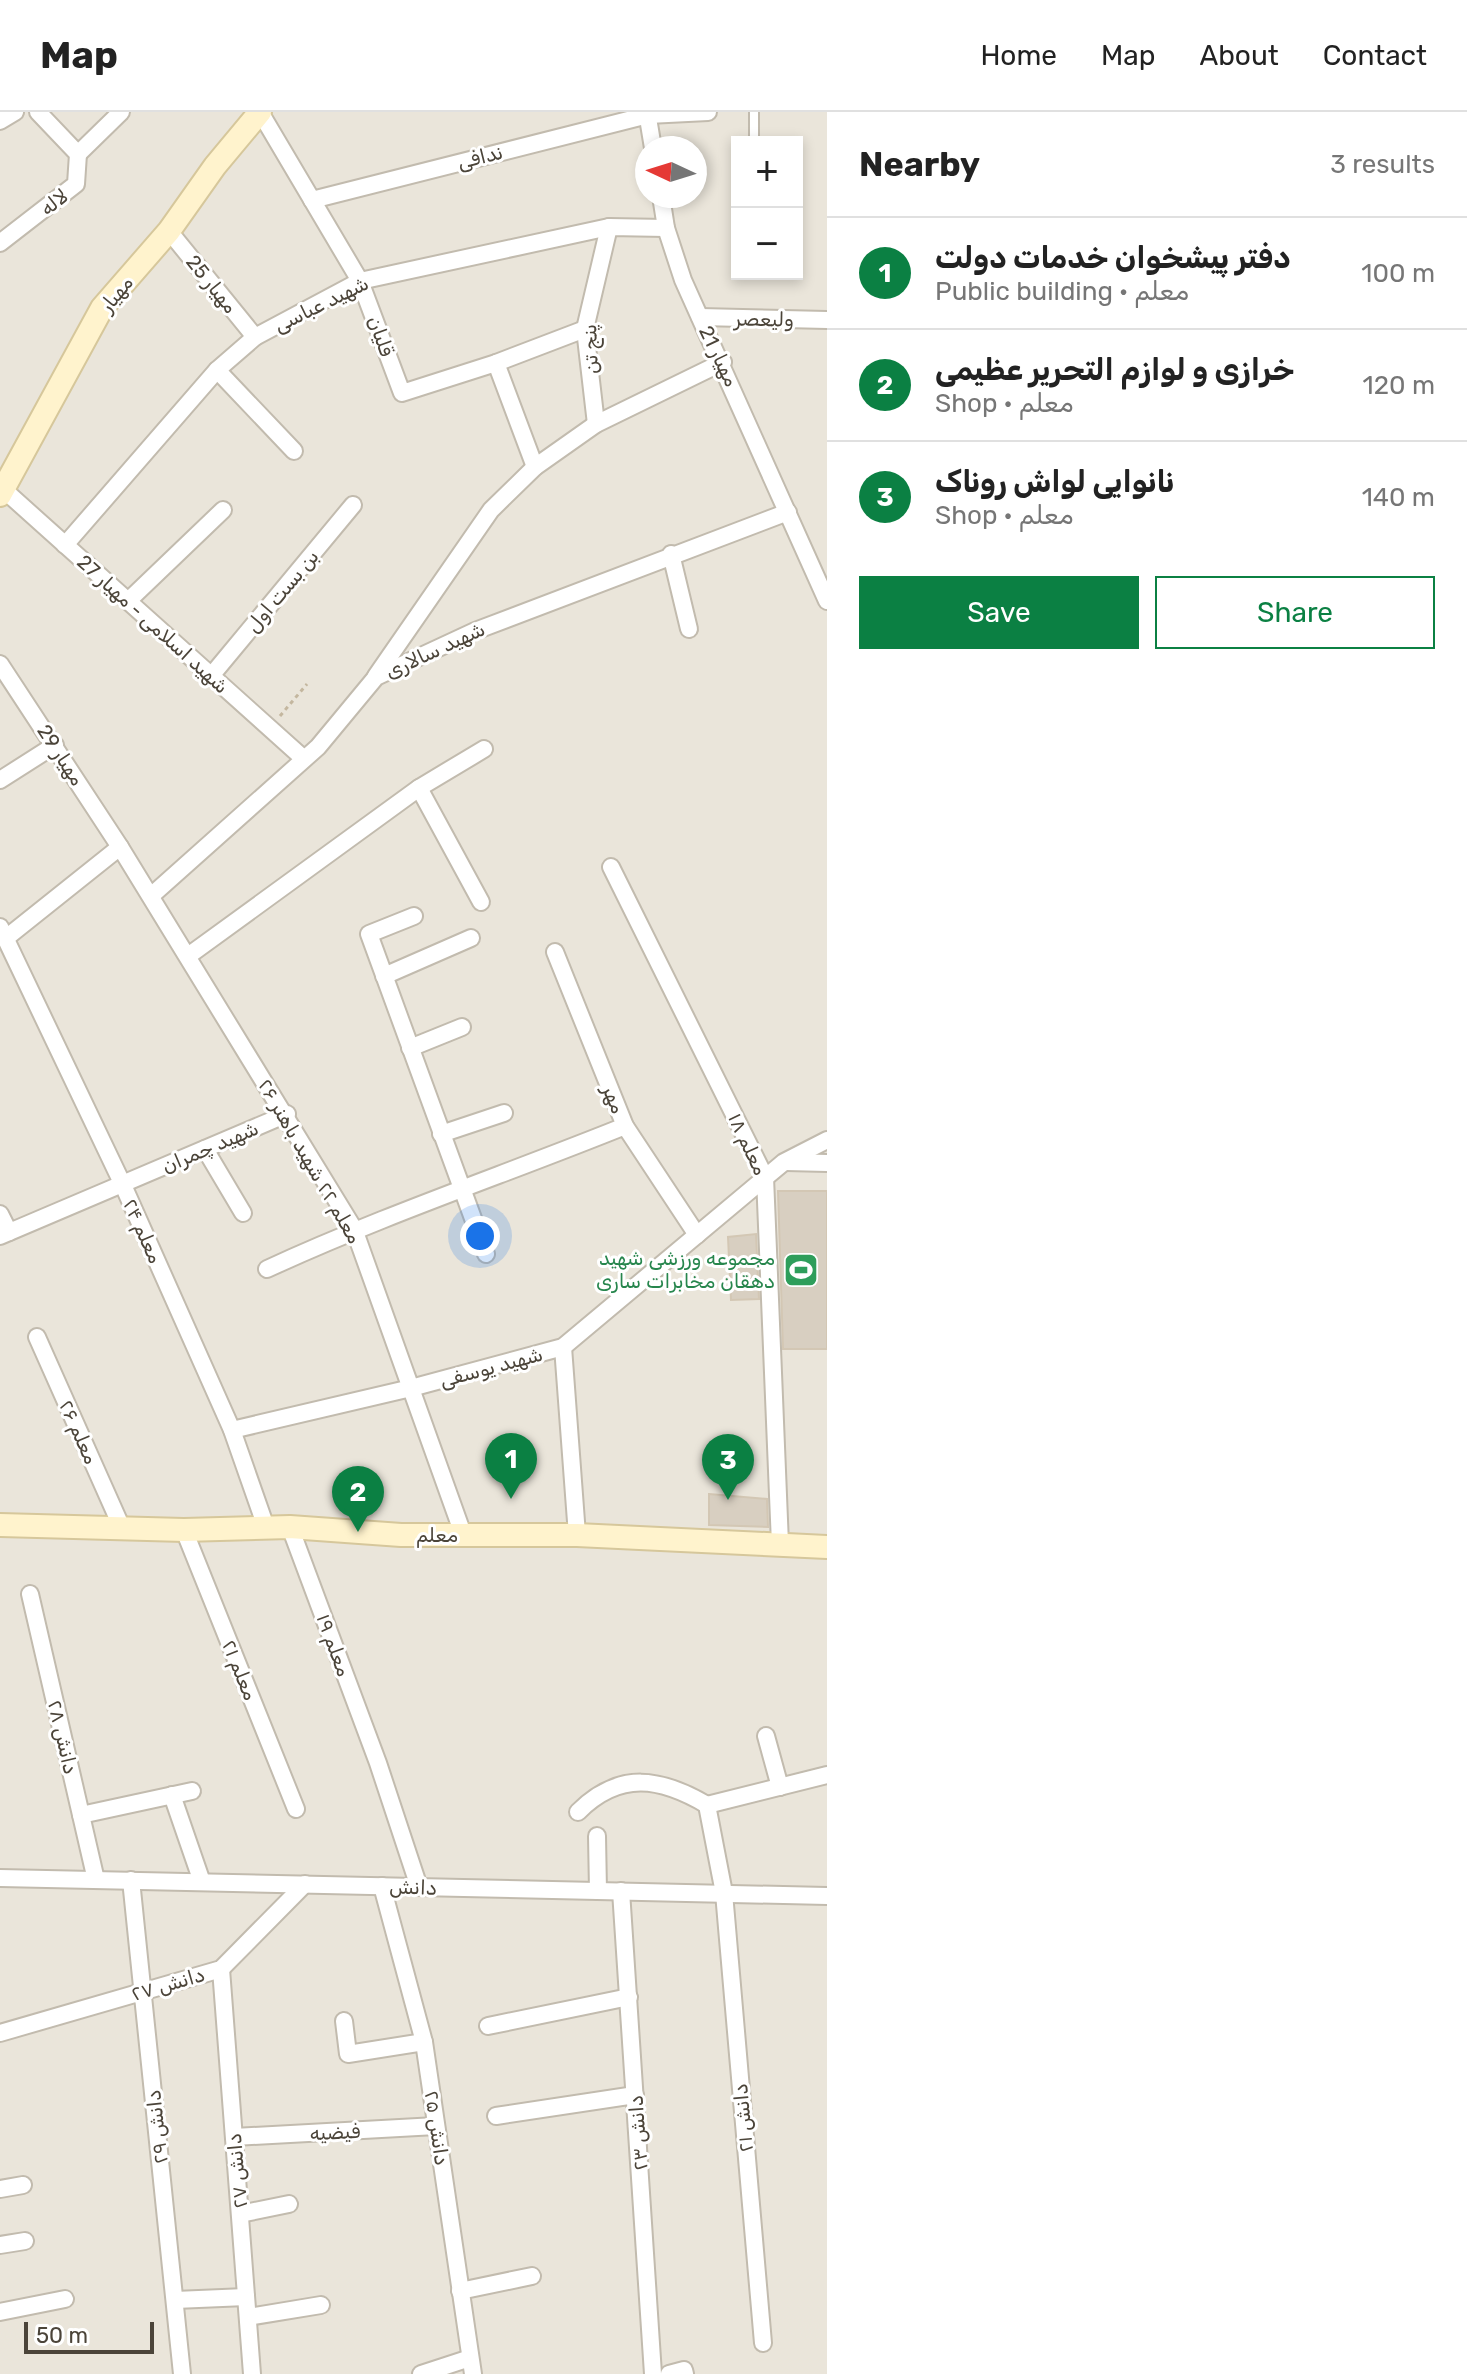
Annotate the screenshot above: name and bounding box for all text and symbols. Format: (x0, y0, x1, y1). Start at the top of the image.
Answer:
text: Map (40, 32, 118, 78)
text: Home (980, 39, 1057, 72)
text: Map (1101, 39, 1155, 72)
text: About (1199, 39, 1279, 72)
text: Contact (1323, 39, 1427, 72)
north arrow (635, 136, 707, 208)
map controls (731, 136, 803, 280)
button: + (731, 136, 803, 208)
street label: ندافی (455, 140, 505, 174)
text: Nearby (859, 144, 980, 185)
text: 3 results (1330, 149, 1435, 180)
street label: لاله (35, 184, 73, 220)
button: − (731, 208, 803, 280)
text: دفتر پیشخوان خدمات دولت (935, 240, 1290, 276)
street label: مهیار 25 (181, 250, 243, 318)
text: 1 (879, 258, 891, 289)
text: 100 m (1361, 258, 1435, 289)
street label: مهیار (94, 271, 138, 318)
street label: شهید عباسی (270, 271, 372, 337)
text: Public building · معلم (935, 276, 1189, 307)
street label: ولیعصر (733, 306, 794, 332)
street label: قلیان (363, 312, 399, 360)
street label: مهیار 21 (694, 322, 744, 390)
street label: پنج تن (577, 324, 605, 374)
text: خرازی و لوازم التحریر عظیمی (935, 352, 1295, 388)
text: 2 (877, 370, 893, 401)
text: 120 m (1363, 370, 1435, 401)
text: Shop · معلم (935, 388, 1074, 419)
text: نانوایی لواش روناک (935, 464, 1174, 500)
text: 3 (876, 482, 894, 513)
text: 140 m (1362, 482, 1435, 513)
text: Shop · معلم (935, 500, 1074, 531)
street label: بن بست اول (240, 545, 324, 637)
street label: شهید اسلامی - مهیار 27 (72, 550, 234, 698)
button: Save (859, 576, 1139, 649)
button: Share (1155, 576, 1435, 649)
street label: شهید سالاری (381, 616, 489, 684)
street label: مهیار 29 (32, 720, 90, 790)
street label: معلم ۲۲ شهید باهنر ۲۶ (252, 1074, 367, 1248)
street label: مهر (597, 1080, 631, 1117)
street label: معلم ۱۸ (722, 1109, 773, 1179)
street label: شهید چمران (158, 1116, 262, 1178)
street label: معلم ۲۴ (117, 1195, 168, 1267)
your location (460, 1216, 500, 1256)
place label: مجموعه ورزشی شهید دهقان مخابرات ساری (596, 1246, 775, 1293)
sports icon: مجموعه ورزشی شهید دهقان مخابرات ساری (782, 1251, 820, 1289)
street label: شهید یوسفی (437, 1342, 545, 1392)
street label: معلم ۲۶ (53, 1396, 104, 1468)
pin: 1 (485, 1433, 537, 1499)
pin: 3 (702, 1434, 754, 1500)
pin: 2 (332, 1466, 384, 1532)
street label: معلم (416, 1523, 458, 1548)
street label: معلم ۱۹ (311, 1610, 356, 1680)
street label: معلم ۲۱ (216, 1636, 263, 1704)
street label: دانش ۲۸ (43, 1698, 83, 1776)
street label: دانش (389, 1874, 437, 1900)
street label: دانش ۲۷ (129, 1962, 207, 2006)
street label: دانش ٢١ (728, 2083, 758, 2153)
street label: دانش ٢٩ (141, 2089, 173, 2165)
street label: دانش ۲۵ (420, 2089, 454, 2167)
street label: دانش ٢٣ (623, 2095, 653, 2171)
street label: فیضیه (309, 2119, 361, 2145)
street label: دانش ٢٧ (222, 2133, 252, 2209)
scale bar (24, 2318, 154, 2354)
text: 50 m (36, 2322, 88, 2349)

